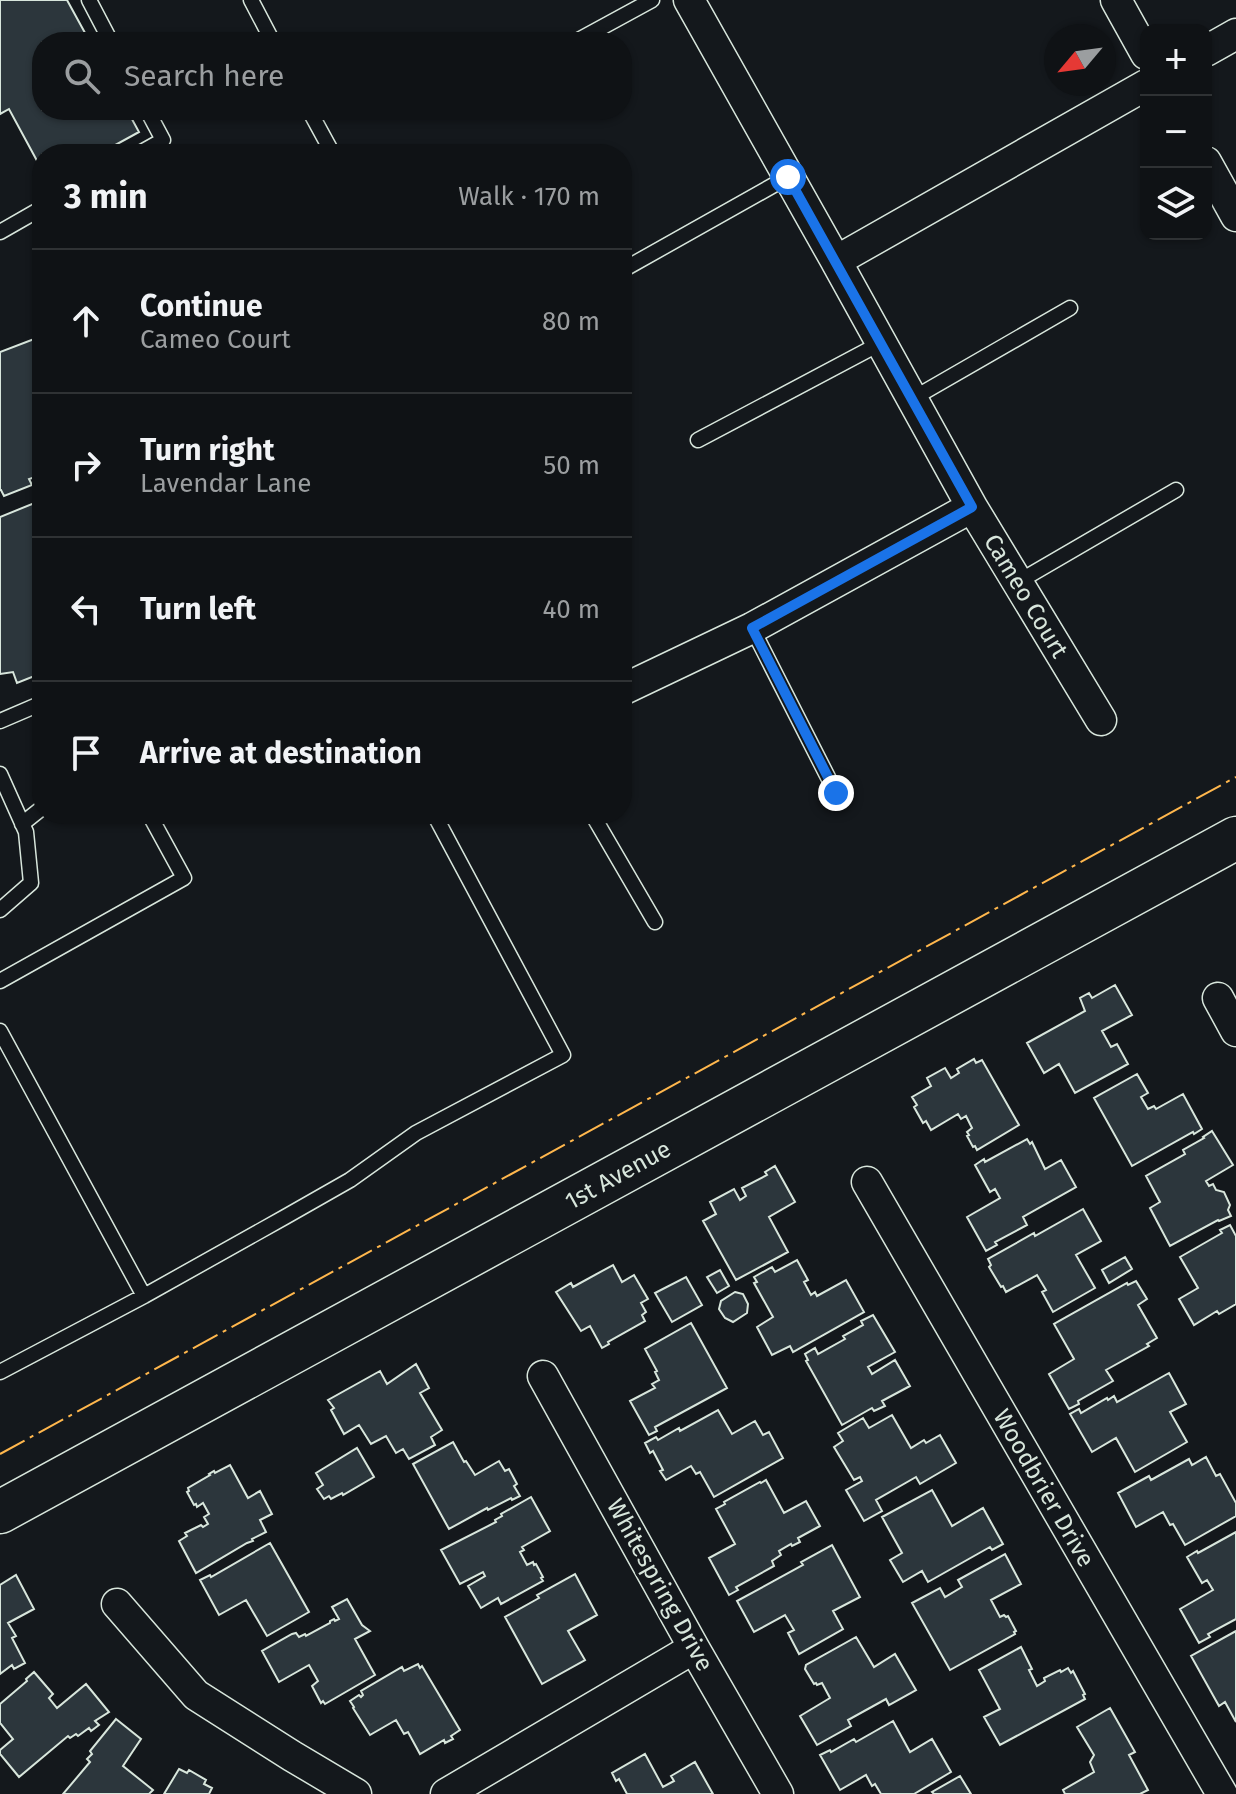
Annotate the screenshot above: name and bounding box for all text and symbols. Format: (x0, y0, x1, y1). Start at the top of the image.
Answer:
north arrow (1044, 24, 1116, 96)
map controls (1140, 24, 1212, 240)
button: + (1140, 24, 1212, 96)
search box (32, 32, 632, 120)
icon: search (60, 54, 104, 98)
text: Search here (124, 58, 284, 94)
button: − (1140, 96, 1212, 168)
route start (770, 159, 806, 195)
button: layers (1140, 168, 1212, 240)
text: 3 min (64, 176, 148, 217)
text: Walk · 170 m (458, 181, 600, 212)
text: Continue (140, 288, 263, 324)
icon: ahead (64, 299, 108, 343)
text: 80 m (542, 306, 600, 337)
text: Cameo Court (140, 324, 291, 355)
text: Turn right (140, 432, 275, 468)
icon: right (64, 443, 108, 487)
text: 50 m (543, 450, 600, 481)
text: Lavendar Lane (140, 468, 311, 499)
street label: Cameo Court (978, 529, 1074, 663)
icon: left (64, 587, 108, 631)
text: Turn left (140, 591, 256, 627)
text: 40 m (542, 594, 600, 625)
icon: arrive (64, 731, 108, 775)
text: Arrive at destination (140, 735, 422, 771)
route end (818, 775, 854, 811)
street label: 1st Avenue (560, 1135, 676, 1215)
street label: Woodbrier Drive (988, 1404, 1100, 1572)
street label: Whitespring Drive (601, 1494, 719, 1676)

